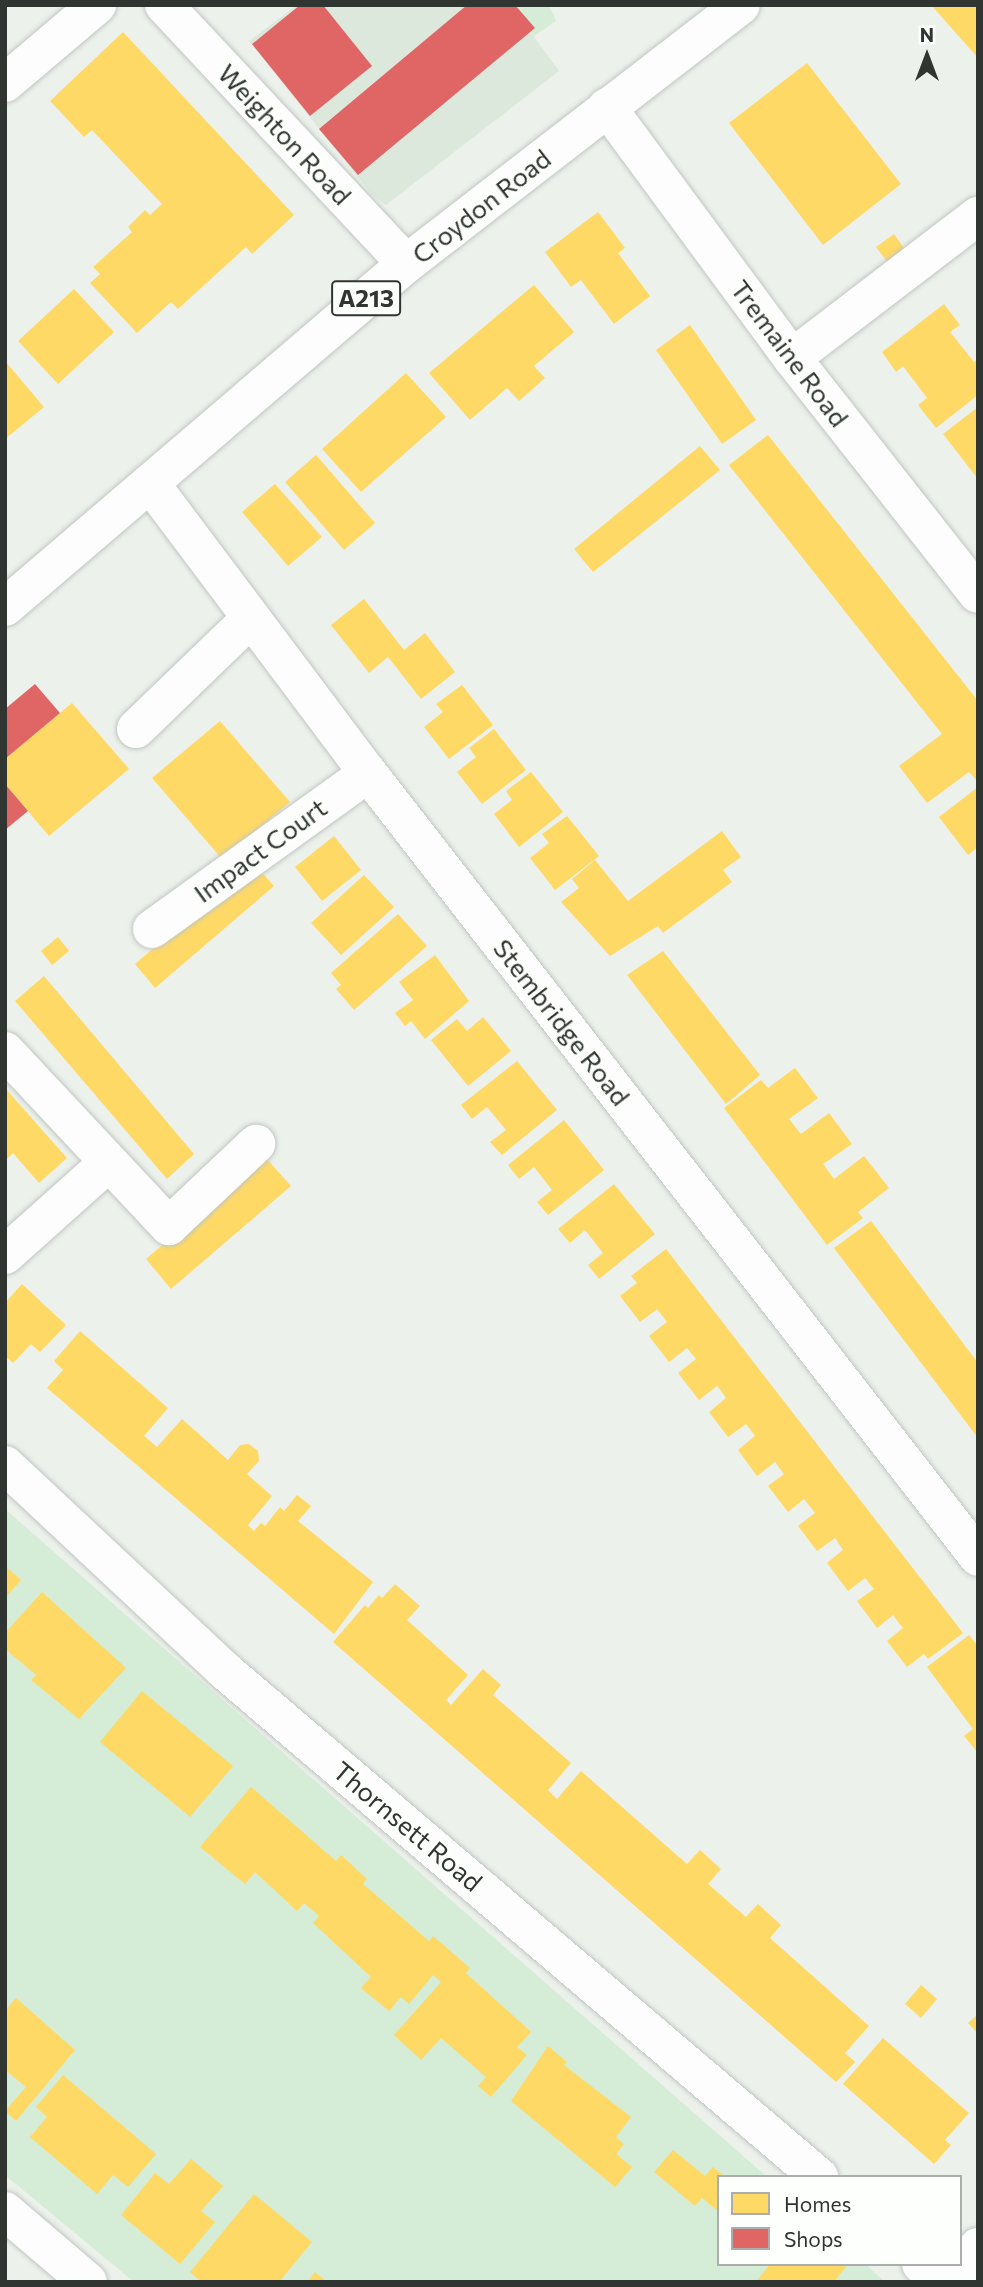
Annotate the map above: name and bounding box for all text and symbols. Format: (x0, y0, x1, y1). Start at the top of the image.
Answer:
north arrow (892, 21, 962, 91)
text: N (920, 23, 934, 46)
street label: Weighton Road (212, 57, 358, 211)
street label: Croydon Road (406, 142, 556, 270)
street label: Tremaine Road (725, 274, 855, 432)
road number: A213 (331, 278, 401, 318)
street label: Impact Court (188, 791, 332, 909)
street label: Stembridge Road (487, 933, 637, 1111)
street label: Thornsett Road (327, 1755, 489, 1897)
legend (717, 2175, 962, 2266)
text: Homes (784, 2191, 851, 2216)
text: Shops (784, 2226, 843, 2251)

